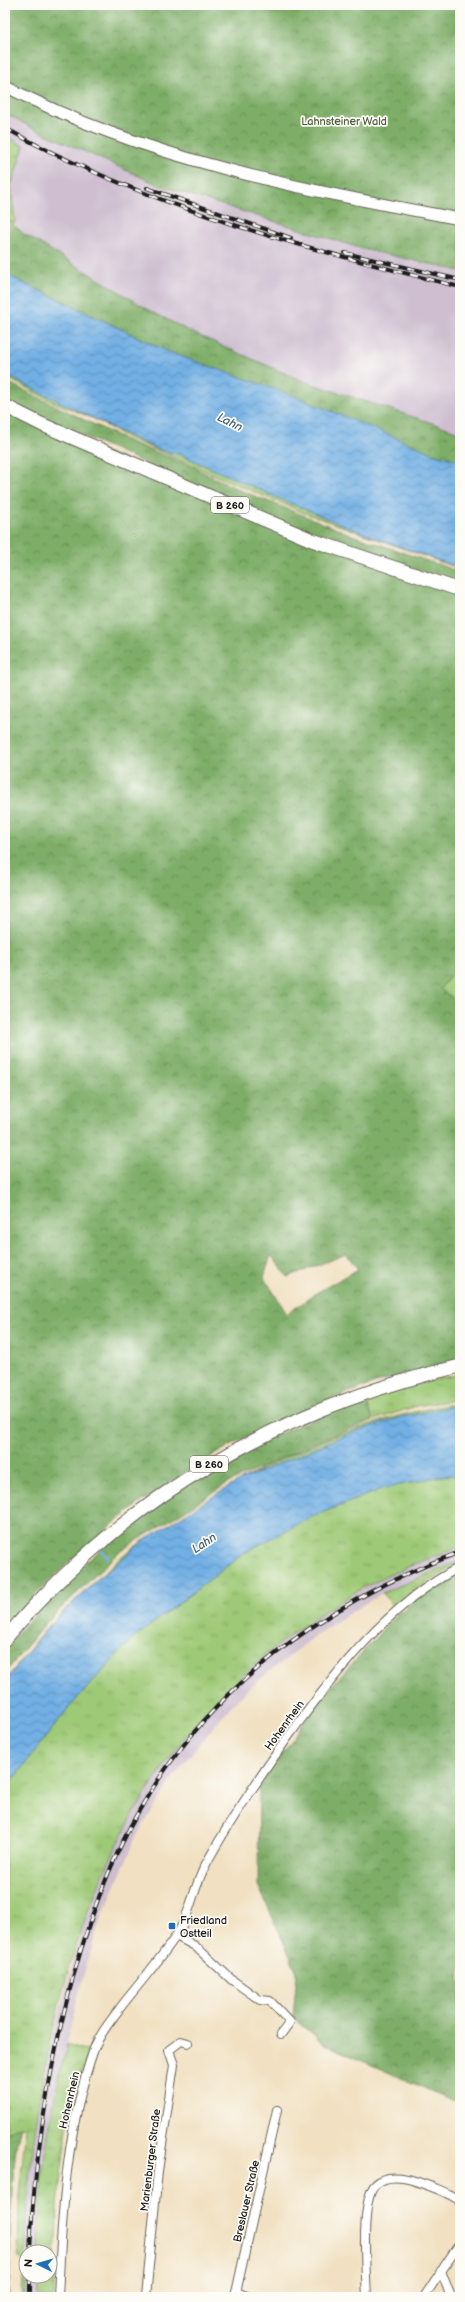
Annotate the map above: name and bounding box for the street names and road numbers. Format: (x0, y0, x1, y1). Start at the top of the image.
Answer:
road number: B 260 (211, 497, 249, 513)
road number: B 260 (190, 1456, 228, 1472)
street label: Hohenrhein (262, 1698, 307, 1753)
street label: Hohenrhein (57, 2070, 82, 2130)
street label: Marienburger Straße (138, 2108, 163, 2212)
street label: Breslauer Straße (231, 2158, 262, 2243)

